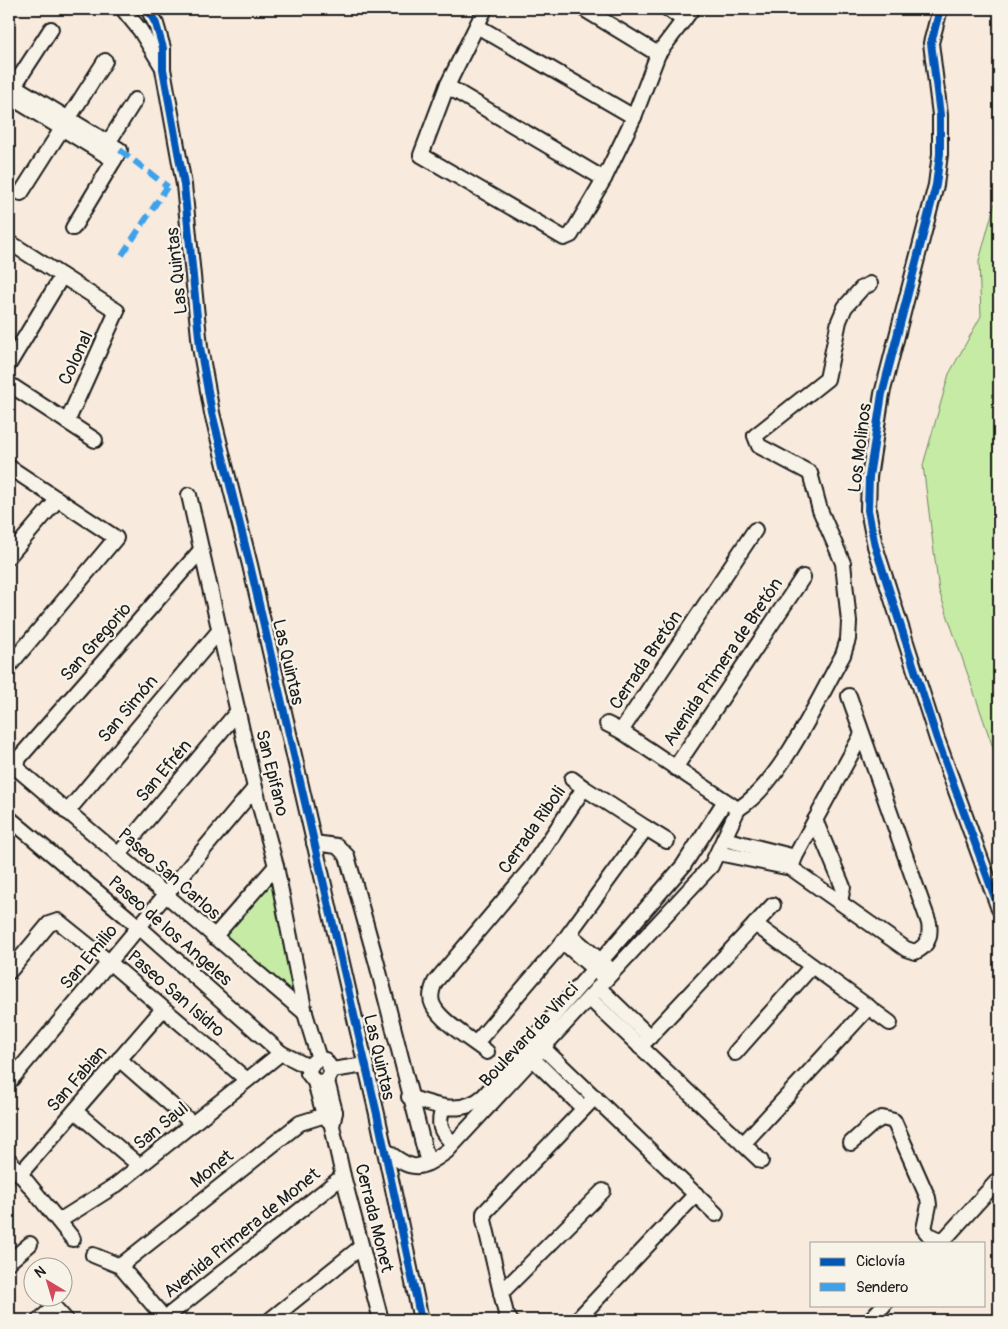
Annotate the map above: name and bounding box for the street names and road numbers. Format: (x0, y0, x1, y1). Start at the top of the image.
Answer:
street label: Las Quintas (161, 226, 193, 316)
street label: Colonal (53, 327, 99, 389)
street label: Los Molinos (843, 402, 877, 494)
street label: Avenida Primera de Bretón (658, 573, 788, 751)
street label: San Gregorio (55, 597, 137, 686)
street label: Cerrada Bretón (604, 606, 688, 714)
street label: Las Quintas (267, 617, 309, 707)
street label: San Simón (93, 670, 163, 748)
street label: San Epifano (250, 727, 294, 819)
street label: San Efrén (131, 735, 197, 807)
street label: Cerrada Riboli (493, 782, 571, 878)
street label: Paseo San Carlos (113, 823, 225, 925)
street label: Paseo de los Angeles (103, 871, 237, 991)
street label: San Emilio (55, 919, 123, 994)
street label: Paseo San Isidro (123, 946, 230, 1043)
street label: Boulevard da Vinci (475, 978, 583, 1092)
street label: Las Quintas (358, 1012, 400, 1102)
street label: San Fabian (42, 1041, 112, 1117)
street label: San Saul (129, 1097, 193, 1155)
street label: Monet (186, 1144, 239, 1193)
street label: Cerrada Monet (349, 1161, 399, 1275)
street label: Avenida Primera de Monet (159, 1162, 325, 1303)

